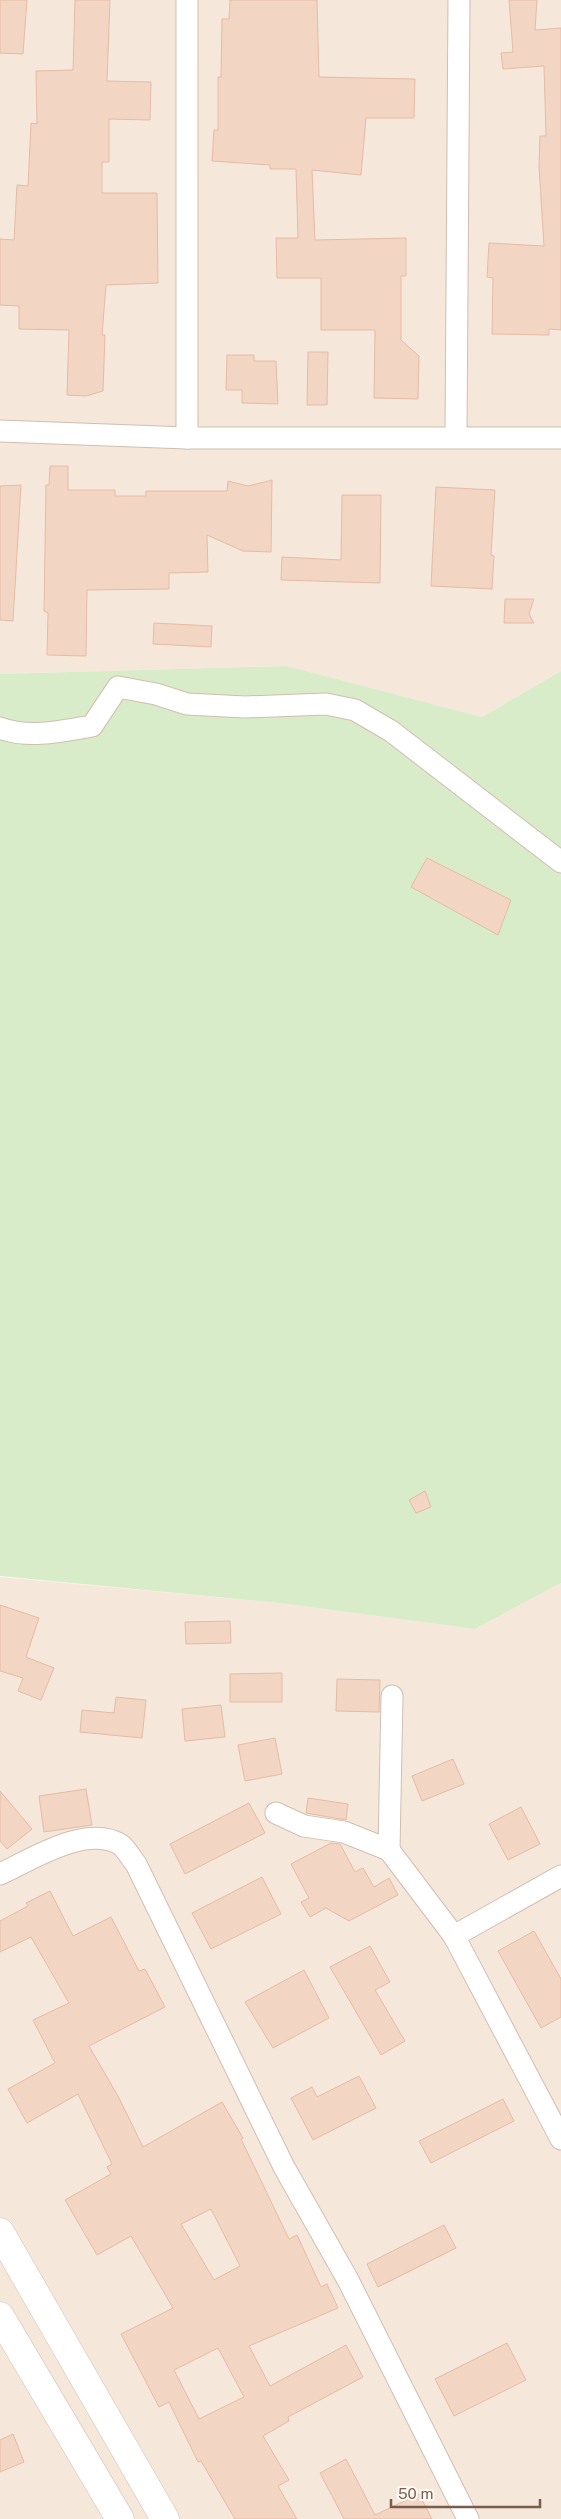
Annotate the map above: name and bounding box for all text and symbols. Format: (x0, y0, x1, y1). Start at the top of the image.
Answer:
scale bar (391, 2476, 540, 2508)
text: 50 m (398, 2485, 433, 2502)

